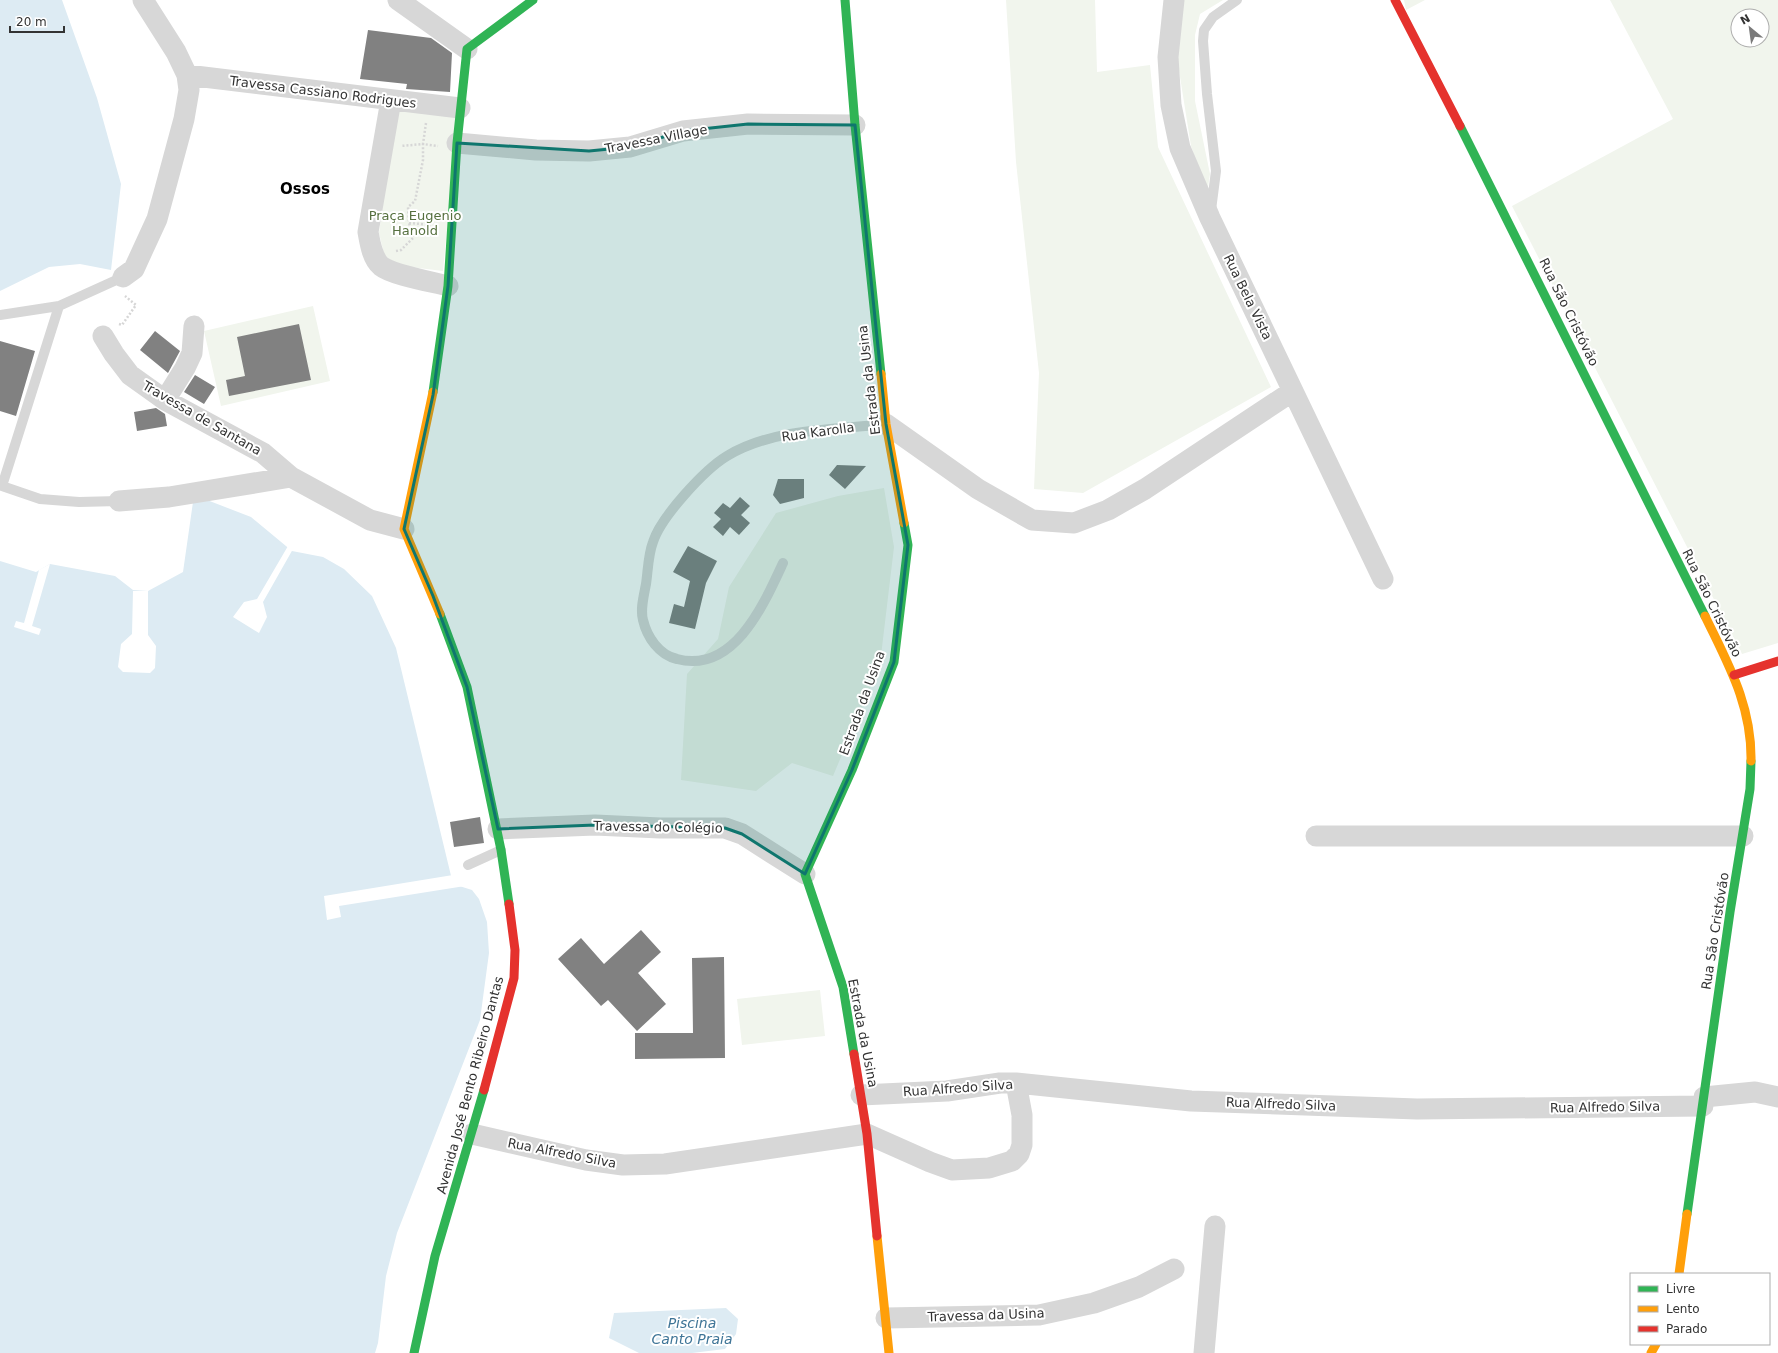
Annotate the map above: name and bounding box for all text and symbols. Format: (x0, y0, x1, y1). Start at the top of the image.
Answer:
scale bar (10, 8, 64, 34)
north arrow (1730, 8, 1770, 48)
text: N (1738, 12, 1753, 28)
text: 20 m (16, 15, 47, 29)
street label: Travessa Cassiano Rodrigues (228, 73, 417, 111)
street label: Travessa Village (602, 122, 709, 157)
district label: Ossos (280, 180, 330, 198)
park label: Praça Eugenio Hanold (369, 208, 461, 238)
street label: Rua Bela Vista (1221, 252, 1275, 342)
street label: Rua São Cristóvão (1536, 255, 1602, 369)
street label: Estrada da Usina (855, 324, 883, 436)
street label: Travessa de Santana (139, 377, 264, 458)
street label: Rua Karolla (781, 419, 855, 445)
street label: Rua São Cristóvão (1679, 546, 1745, 660)
street label: Estrada da Usina (836, 649, 888, 757)
street label: Travessa do Colégio (592, 818, 723, 836)
street label: Rua São Cristóvão (1698, 871, 1732, 991)
street label: Avenida José Bento Ribeiro Dantas (434, 974, 506, 1195)
street label: Estrada da Usina (845, 977, 881, 1089)
street label: Rua Alfredo Silva (902, 1077, 1014, 1099)
street label: Rua Alfredo Silva (1226, 1095, 1336, 1113)
street label: Rua Alfredo Silva (1550, 1099, 1660, 1115)
street label: Rua Alfredo Silva (506, 1135, 618, 1171)
legend (1630, 1273, 1770, 1345)
text: Livre (1666, 1282, 1695, 1296)
text: Lento (1666, 1302, 1700, 1316)
street label: Travessa da Usina (926, 1305, 1045, 1325)
water label: Piscina Canto Praia (652, 1315, 732, 1347)
text: Parado (1666, 1322, 1707, 1336)

